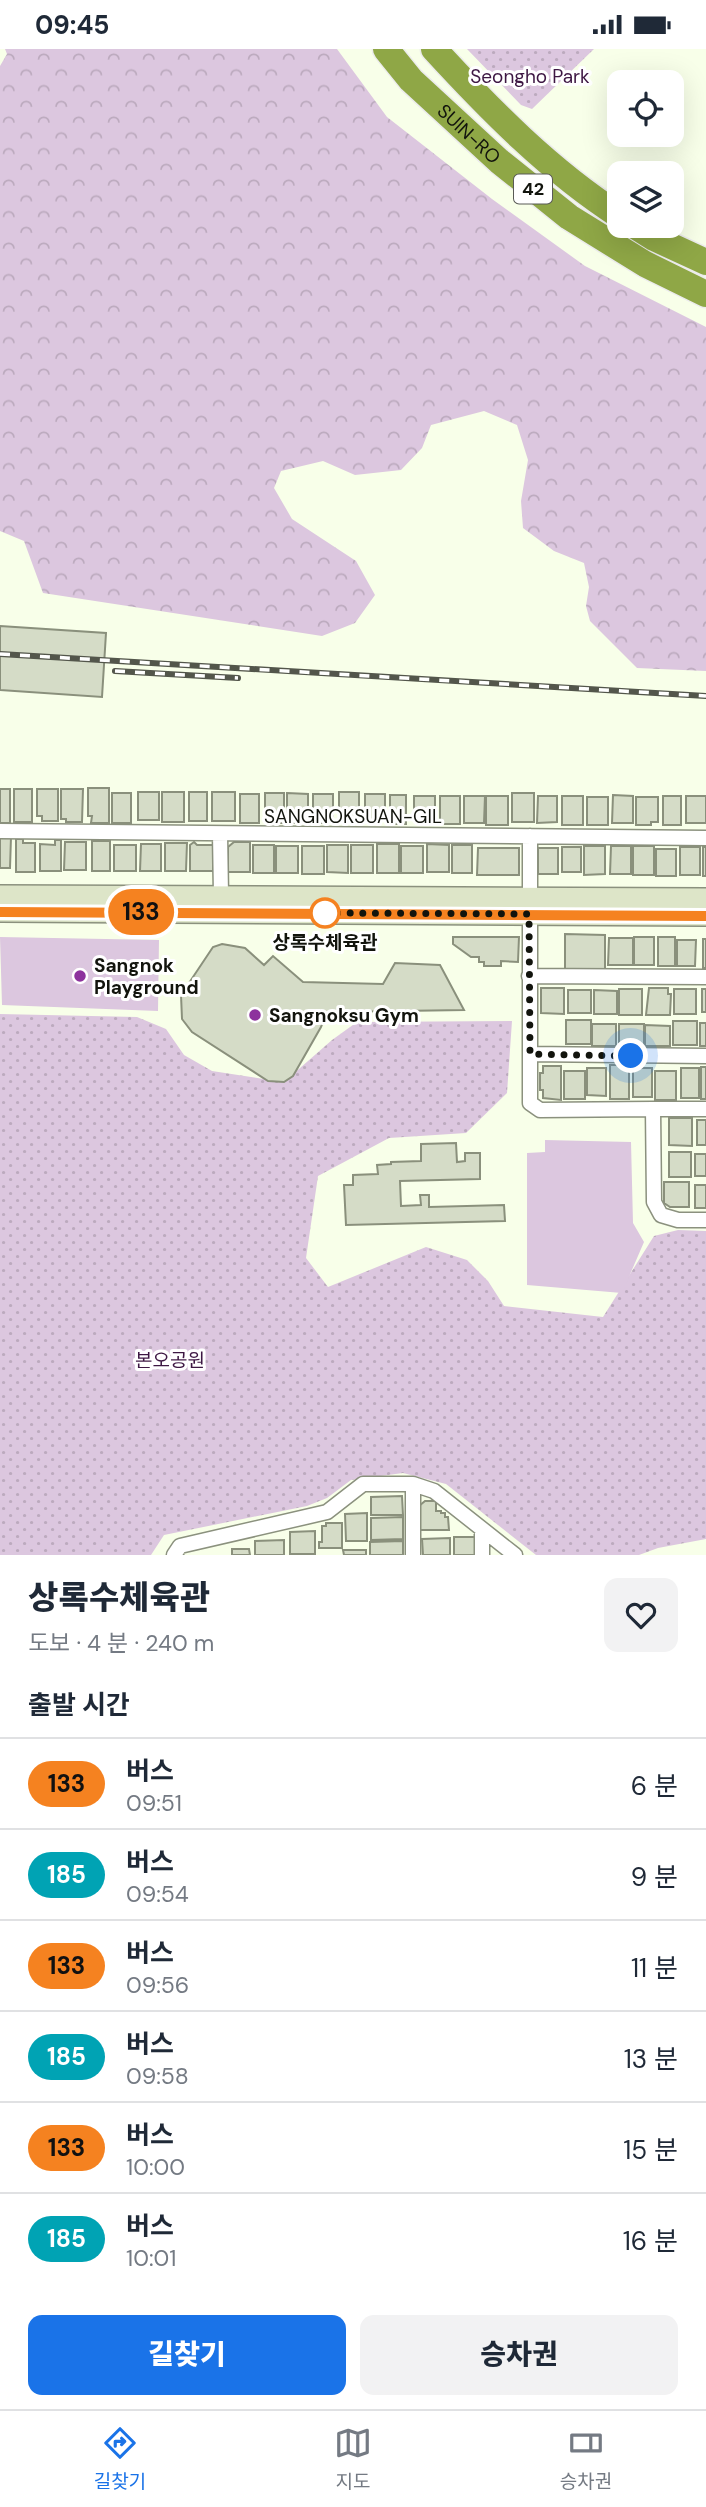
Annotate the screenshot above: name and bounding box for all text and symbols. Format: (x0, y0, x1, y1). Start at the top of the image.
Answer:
text: 09:45 (35, 8, 110, 42)
park label: Seongho Park (470, 64, 590, 89)
map controls (607, 70, 684, 238)
button: locate (607, 70, 684, 147)
street label: SUIN-RO (432, 98, 506, 169)
button: layers (607, 161, 684, 238)
road number: 42 (514, 174, 552, 203)
street label: SANGNOKSUAN-GIL (264, 804, 442, 829)
line badge: 133 (101, 889, 181, 935)
text: 133 (122, 896, 160, 927)
marker: 상록수체육관 (310, 898, 340, 928)
place label: 상록수체육관 (273, 930, 378, 955)
place label: Sangnok Playground (94, 953, 199, 1000)
marker: Sangnok Playground (72, 968, 88, 984)
place label: Sangnoksu Gym (269, 1003, 419, 1028)
marker: Sangnoksu Gym (247, 1007, 263, 1023)
your location (613, 1038, 648, 1073)
park label: 본오공원 (135, 1348, 205, 1373)
text: 상록수체육관 (28, 1576, 210, 1619)
button: heart (604, 1578, 678, 1652)
text: 도보 · 4 분 · 240 m (28, 1628, 214, 1658)
text: 출발 시간 (28, 1688, 130, 1722)
text: 버스 (126, 1754, 174, 1788)
text: 133 (48, 1768, 85, 1799)
text: 6 분 (631, 1769, 678, 1803)
text: 09:51 (126, 1788, 182, 1818)
text: 버스 (126, 1845, 174, 1879)
text: 185 (47, 1859, 86, 1890)
text: 9 분 (631, 1860, 678, 1894)
text: 09:54 (126, 1879, 189, 1909)
text: 버스 (126, 1936, 174, 1970)
text: 133 (48, 1950, 85, 1981)
text: 11 분 (631, 1951, 678, 1985)
text: 09:56 (126, 1970, 189, 2000)
text: 버스 (126, 2027, 174, 2061)
text: 185 (47, 2041, 86, 2072)
text: 13 분 (624, 2042, 678, 2076)
text: 09:58 (126, 2061, 189, 2091)
text: 버스 (126, 2118, 174, 2152)
text: 133 (48, 2132, 85, 2163)
text: 15 분 (623, 2133, 678, 2167)
text: 10:00 (126, 2152, 185, 2182)
text: 버스 (126, 2209, 174, 2243)
text: 185 (47, 2223, 86, 2254)
text: 16 분 (623, 2224, 678, 2258)
text: 10:01 (126, 2243, 176, 2273)
button: 길찾기 (28, 2315, 346, 2395)
button: 승차권 (360, 2315, 678, 2395)
tab: 길찾기 (94, 2424, 146, 2494)
tab: 지도 (334, 2424, 372, 2494)
tab: 승차권 (560, 2424, 612, 2494)

